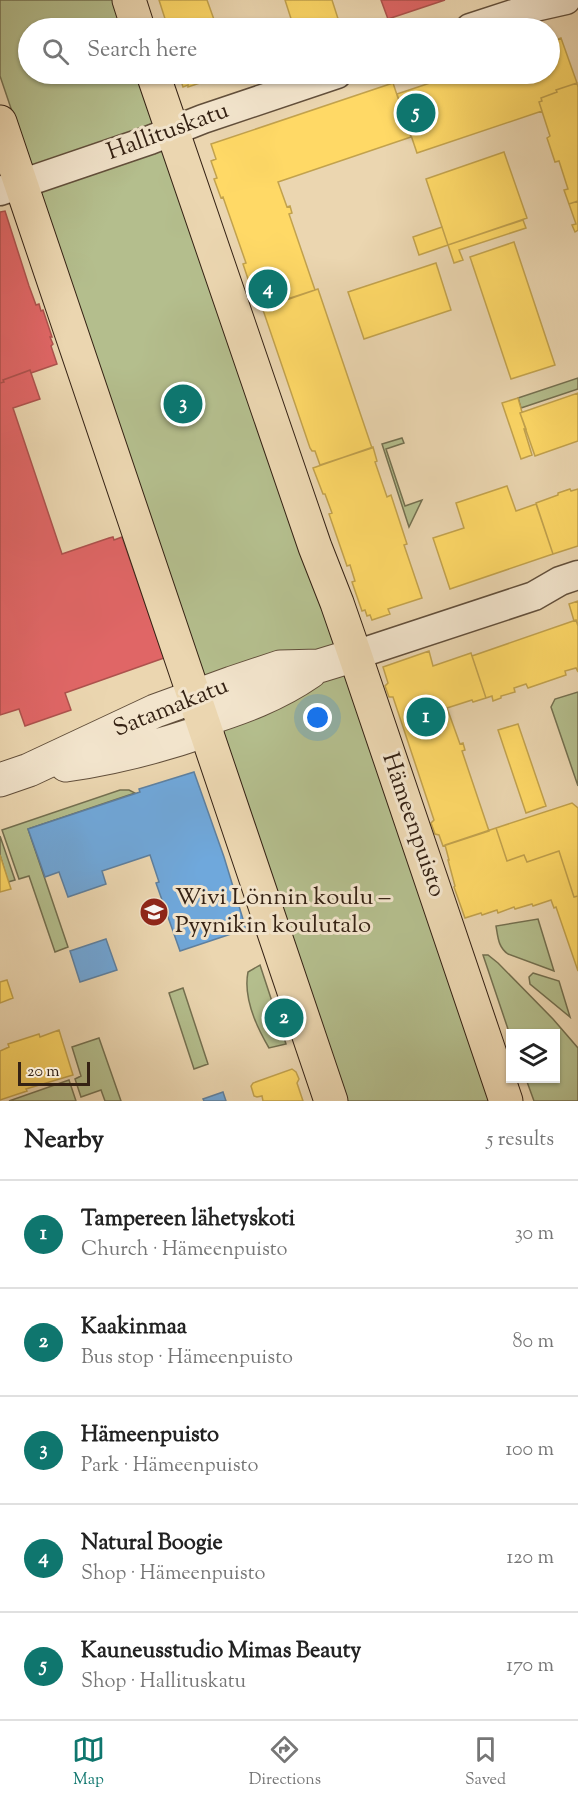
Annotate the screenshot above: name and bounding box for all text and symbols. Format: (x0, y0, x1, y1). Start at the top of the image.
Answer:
search box (18, 18, 560, 84)
icon: search (39, 35, 72, 68)
text: Search here (87, 35, 197, 67)
pin: 5 (396, 90, 436, 136)
street label: Hallituskatu (102, 94, 234, 170)
pin: 4 (248, 266, 288, 312)
pin: 3 (164, 382, 202, 426)
street label: Satamakatu (108, 669, 234, 746)
pin: 1 (406, 694, 446, 740)
your location (303, 703, 332, 732)
street label: Hämeenpuisto (372, 748, 454, 902)
place label: Wivi Lönnin koulu – Pyynikin koulutalo (175, 881, 390, 943)
school or university icon: Wivi Lönnin koulu – Pyynikin koulutalo (138, 896, 170, 928)
pin: 2 (264, 996, 304, 1040)
map controls (506, 1029, 560, 1083)
button: layers (506, 1029, 560, 1083)
scale bar (18, 1059, 90, 1086)
text: 20 m (27, 1061, 60, 1084)
text: Nearby (24, 1122, 104, 1159)
text: 5 results (487, 1126, 554, 1155)
text: Tampereen lähetyskoti (81, 1204, 295, 1236)
text: 1 (40, 1220, 47, 1249)
text: 30 m (515, 1220, 554, 1249)
text: Church · Hämeenpuisto (81, 1236, 288, 1265)
text: Kaakinmaa (81, 1312, 187, 1344)
text: 2 (39, 1328, 48, 1357)
text: 80 m (513, 1328, 554, 1357)
text: Bus stop · Hämeenpuisto (81, 1344, 293, 1373)
text: Hämeenpuisto (81, 1420, 219, 1452)
text: 3 (39, 1436, 48, 1465)
text: 100 m (505, 1436, 554, 1465)
text: Park · Hämeenpuisto (81, 1452, 258, 1481)
text: Natural Boogie (81, 1528, 223, 1560)
text: 4 (38, 1544, 49, 1573)
text: 120 m (506, 1544, 554, 1573)
text: Shop · Hämeenpuisto (81, 1560, 265, 1589)
text: Kauneusstudio Mimas Beauty (81, 1636, 361, 1668)
text: 5 (40, 1652, 47, 1681)
text: 170 m (506, 1652, 554, 1681)
text: Shop · Hallituskatu (81, 1668, 246, 1697)
tab: Map (72, 1733, 105, 1792)
tab: Directions (249, 1733, 321, 1792)
tab: Saved (465, 1733, 506, 1792)

